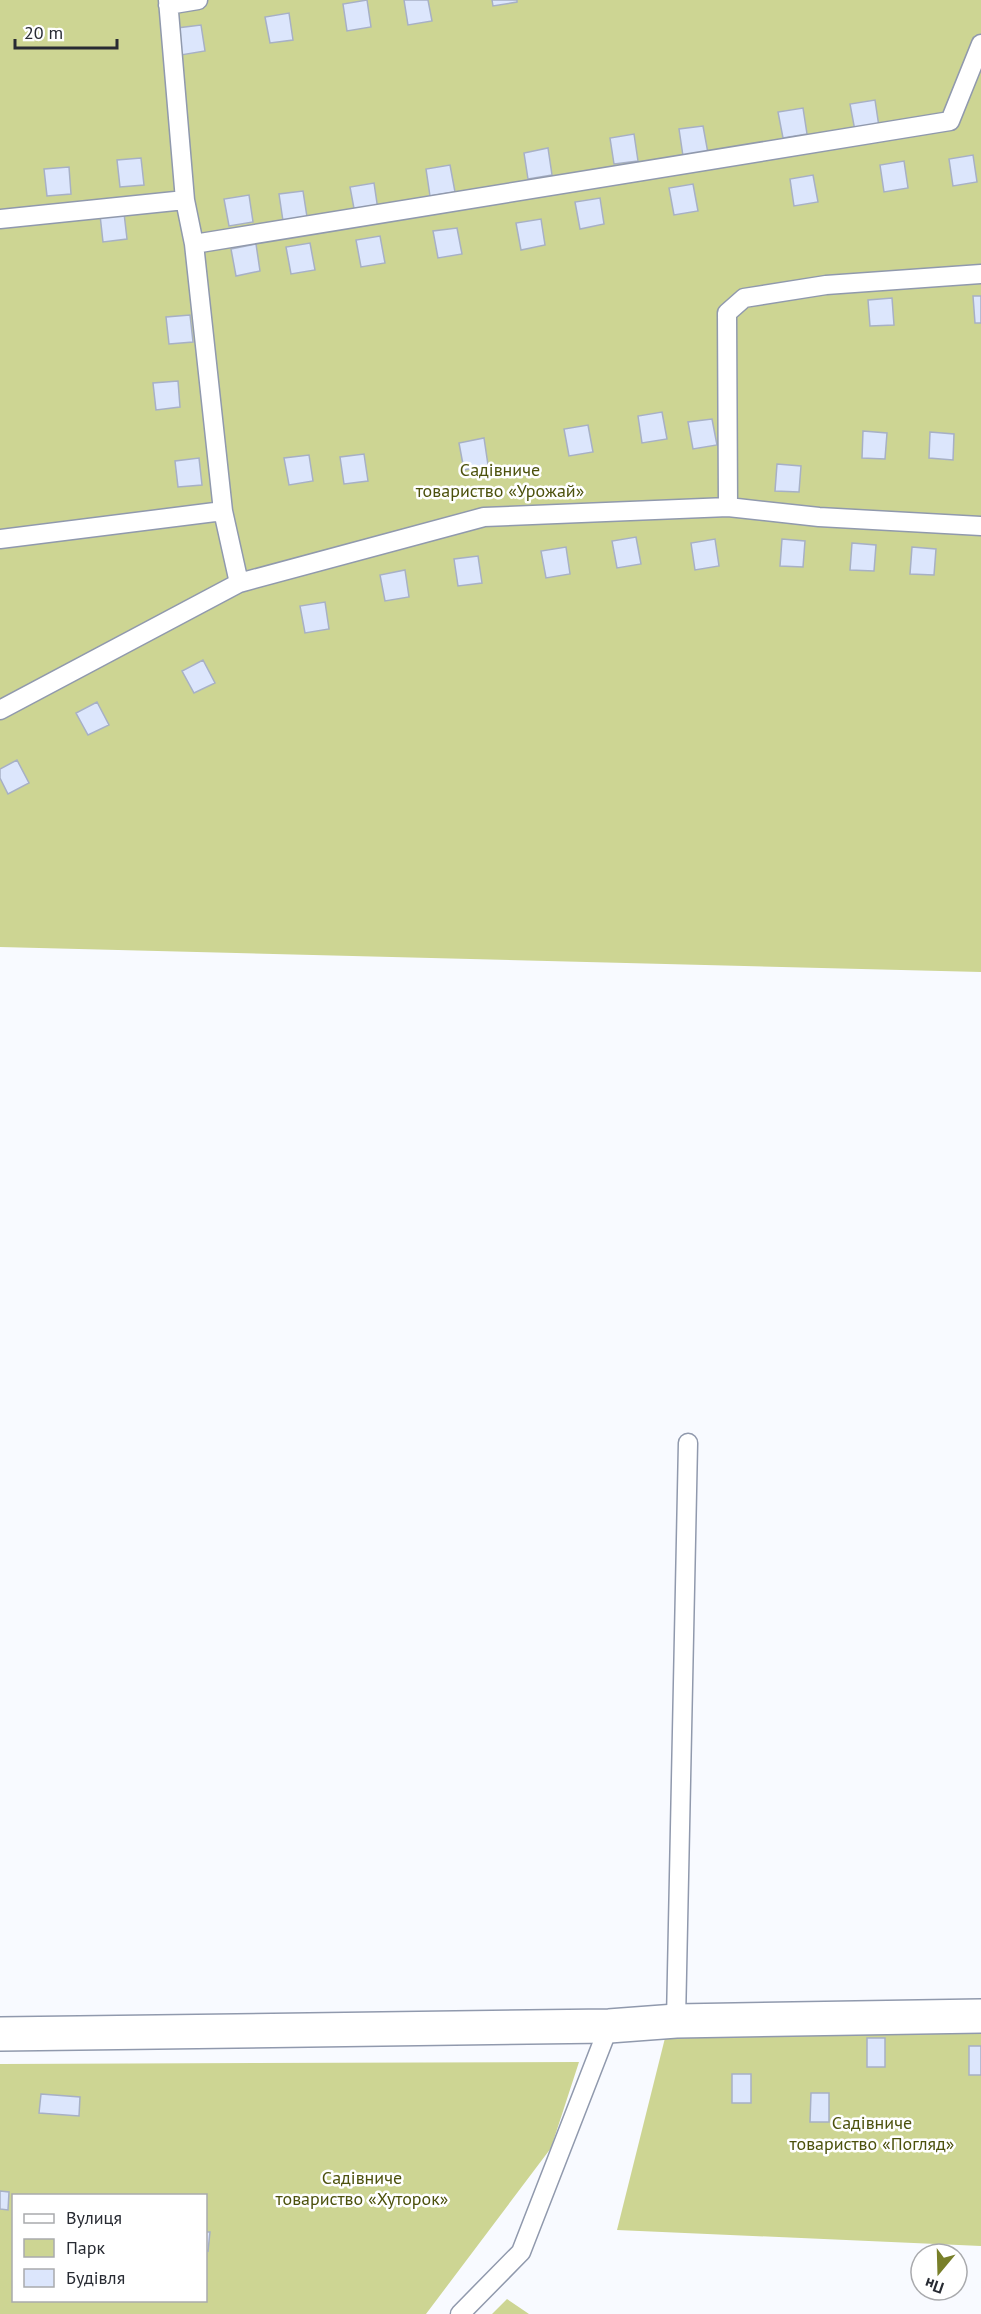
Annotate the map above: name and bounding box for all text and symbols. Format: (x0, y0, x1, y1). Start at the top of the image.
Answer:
scale bar (15, 12, 117, 50)
text: 20 m (24, 21, 63, 44)
park label: Садівниче товариство «Урожай» (416, 458, 584, 502)
park label: Садівниче товариство «Погляд» (790, 2111, 954, 2155)
park label: Садівниче товариство «Хуторок» (276, 2166, 448, 2210)
legend (12, 2194, 207, 2302)
text: Вулиця (66, 2206, 122, 2229)
text: Парк (66, 2236, 106, 2259)
north arrow (909, 2242, 969, 2302)
text: Будівля (66, 2266, 125, 2289)
text: Пн (922, 2274, 946, 2299)

